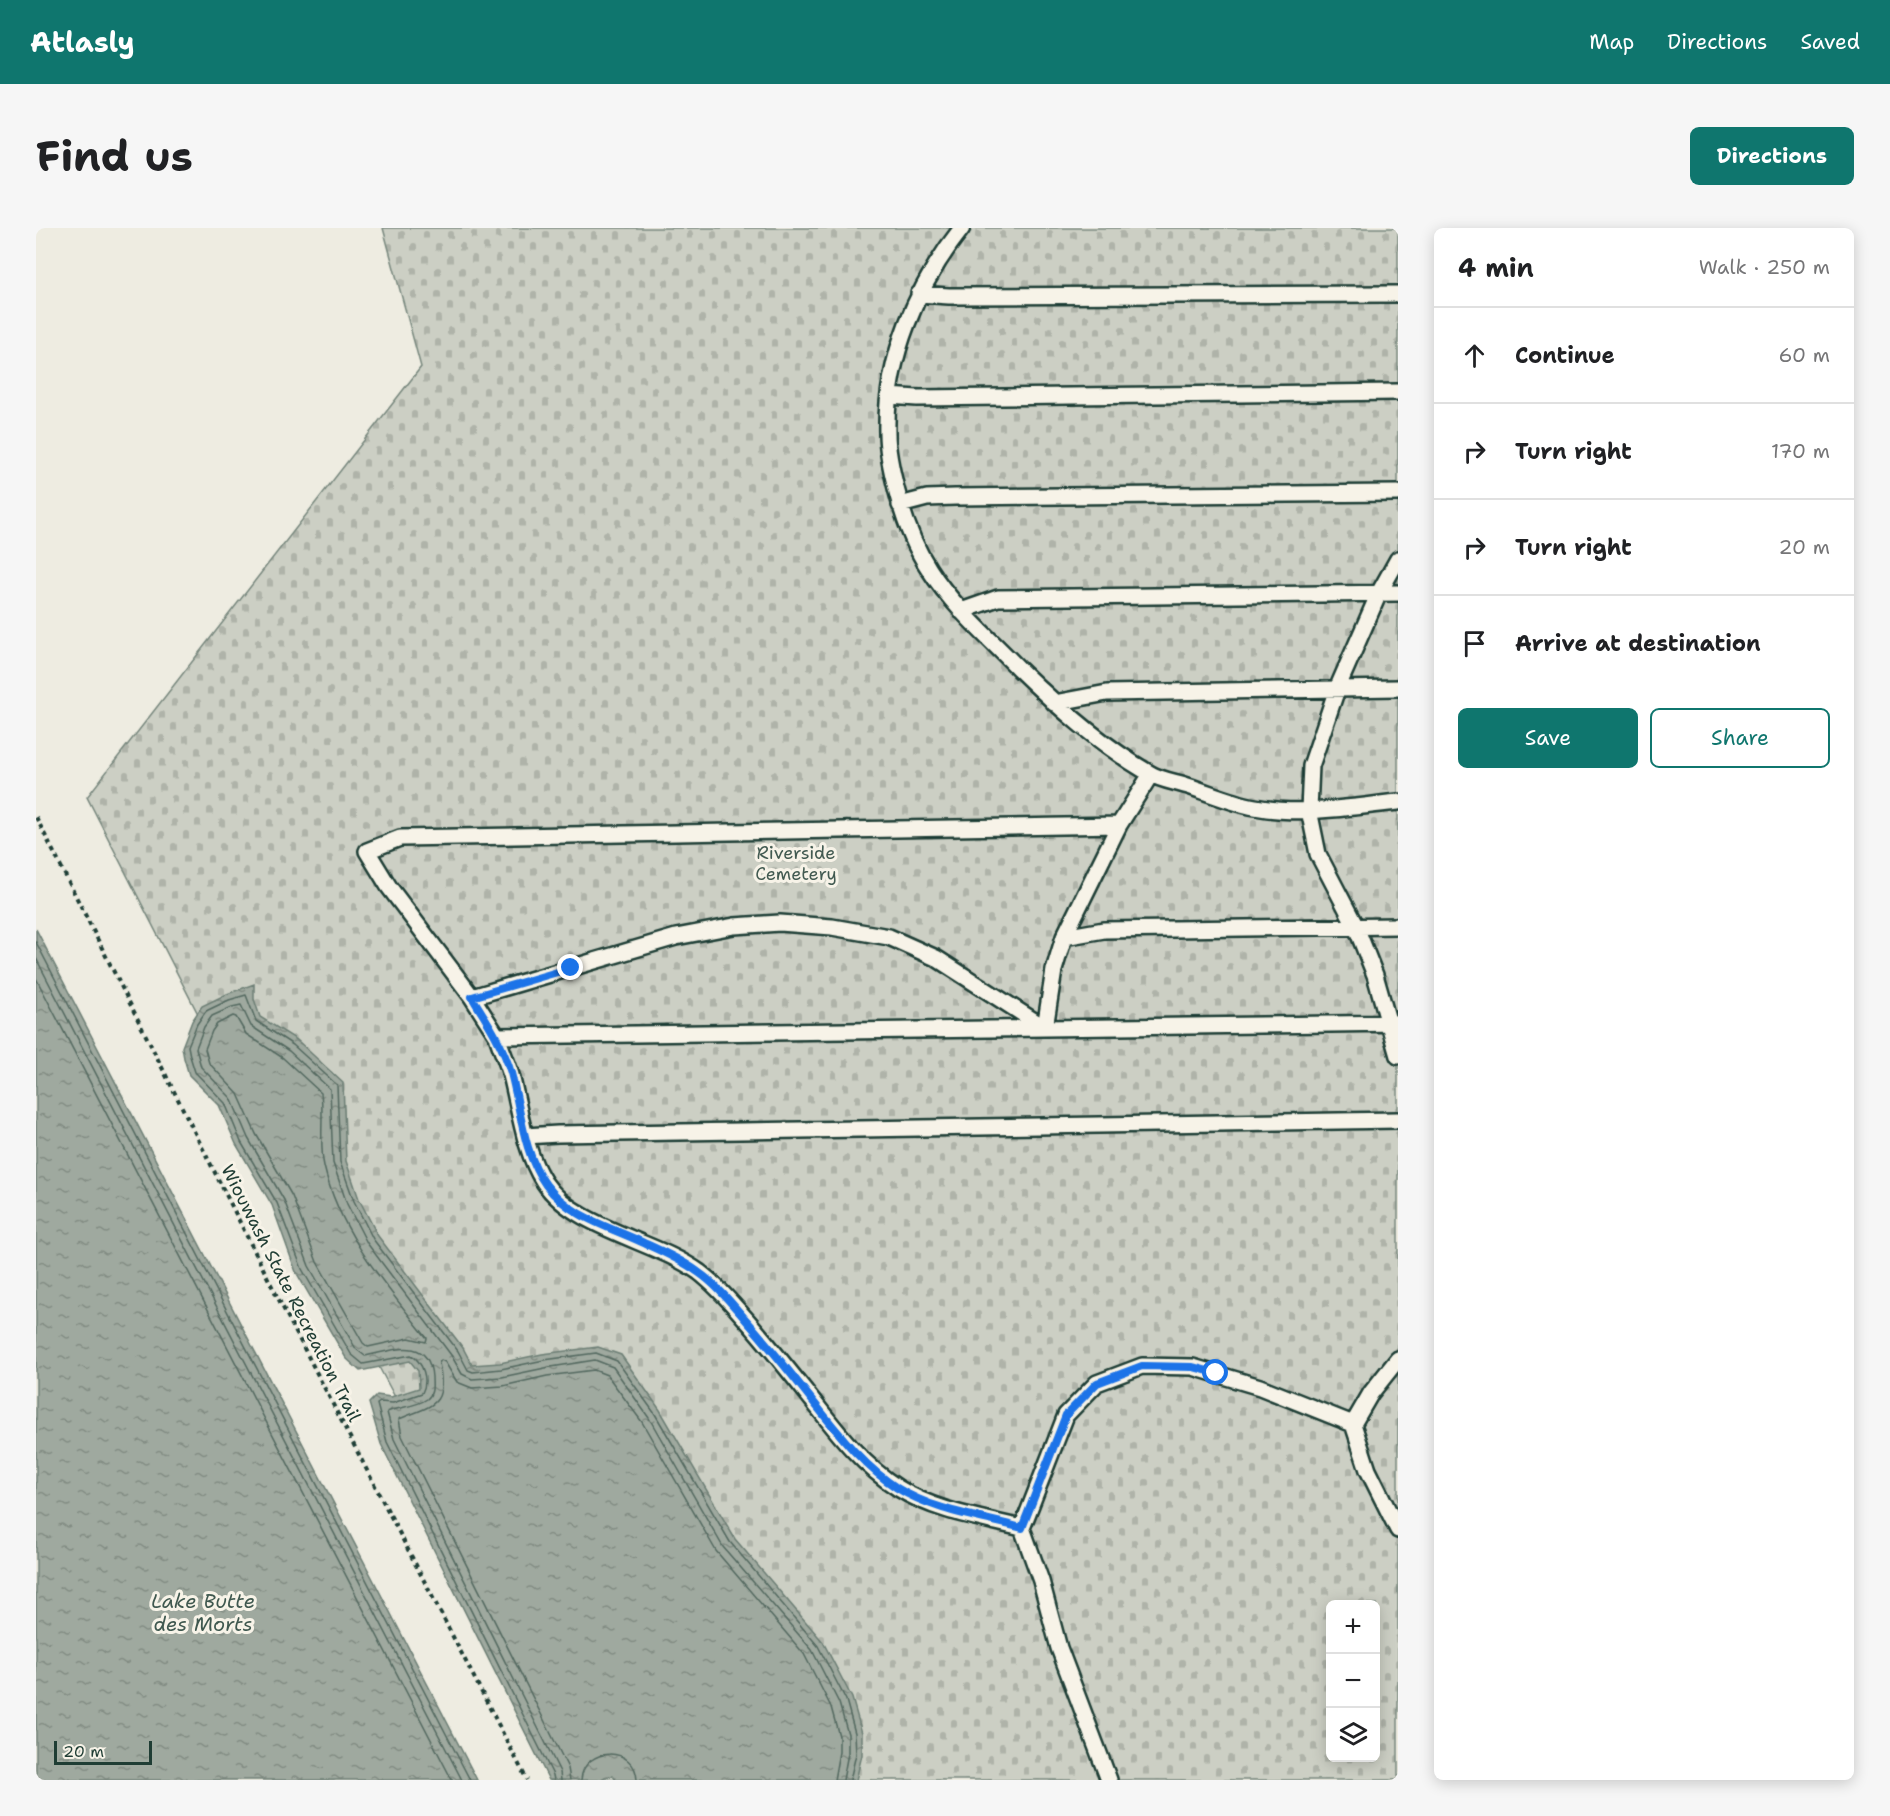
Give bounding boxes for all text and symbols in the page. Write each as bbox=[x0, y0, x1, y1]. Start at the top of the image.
text: Atlasly bbox=[30, 23, 135, 61]
text: Map bbox=[1589, 28, 1634, 56]
text: Directions bbox=[1667, 28, 1767, 56]
text: Saved bbox=[1800, 28, 1860, 56]
button: Directions bbox=[1690, 127, 1854, 185]
text: Find us bbox=[36, 128, 193, 184]
text: 4 min bbox=[1458, 250, 1534, 285]
text: Walk · 250 m bbox=[1699, 254, 1830, 280]
icon: ahead bbox=[1458, 339, 1491, 372]
text: Continue bbox=[1515, 341, 1615, 370]
text: 60 m bbox=[1778, 342, 1830, 368]
icon: right bbox=[1458, 435, 1491, 468]
text: Turn right bbox=[1515, 437, 1632, 466]
text: 170 m bbox=[1771, 438, 1830, 464]
icon: right bbox=[1458, 531, 1491, 564]
text: Turn right bbox=[1515, 533, 1632, 562]
text: 20 m bbox=[1779, 534, 1830, 560]
icon: arrive bbox=[1458, 627, 1491, 660]
text: Arrive at destination bbox=[1515, 629, 1761, 658]
button: Save bbox=[1458, 708, 1638, 768]
button: Share bbox=[1650, 708, 1830, 768]
park label: Riverside Cemetery bbox=[755, 841, 837, 886]
route end bbox=[557, 954, 583, 980]
street label: Wiouwash State Recreation Trail bbox=[215, 1160, 367, 1426]
route start bbox=[1202, 1359, 1228, 1385]
water label: Lake Butte des Morts bbox=[151, 1588, 255, 1637]
map controls bbox=[1326, 1600, 1380, 1762]
button: + bbox=[1326, 1600, 1380, 1654]
button: − bbox=[1326, 1654, 1380, 1708]
button: layers bbox=[1326, 1708, 1380, 1762]
scale bar bbox=[54, 1738, 152, 1766]
text: 20 m bbox=[63, 1741, 104, 1762]

